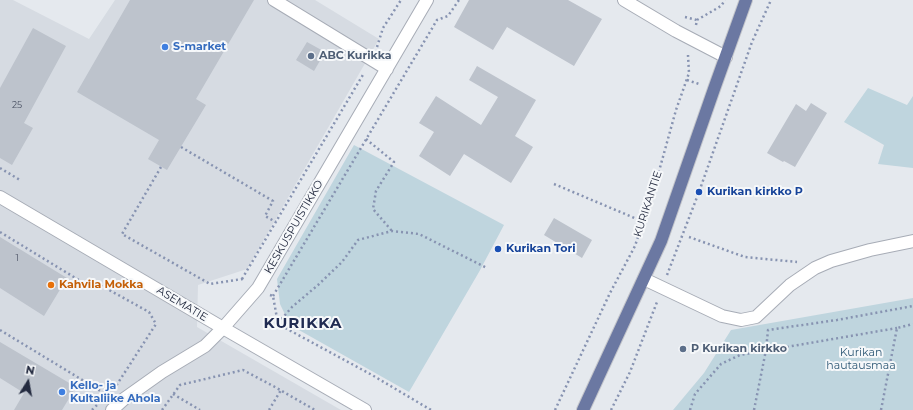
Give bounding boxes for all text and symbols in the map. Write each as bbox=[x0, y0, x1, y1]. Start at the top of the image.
place label: S-market bbox=[173, 40, 226, 54]
marker: S-market bbox=[160, 42, 170, 52]
place label: ABC Kurikka bbox=[319, 49, 392, 63]
marker: ABC Kurikka bbox=[306, 51, 316, 61]
house number: 25 bbox=[12, 100, 22, 110]
street label: KURIKANTIE bbox=[631, 169, 665, 239]
street label: KESKUSPUISTIKKO bbox=[262, 178, 326, 276]
place label: Kurikan kirkko P bbox=[707, 185, 803, 199]
marker: Kurikan kirkko P bbox=[694, 187, 704, 197]
place label: Kurikan Tori bbox=[506, 242, 576, 256]
marker: Kurikan Tori bbox=[493, 244, 503, 254]
house number: 1 bbox=[15, 253, 19, 263]
place label: Kahvila Mokka bbox=[59, 278, 143, 292]
marker: Kahvila Mokka bbox=[46, 280, 56, 290]
street label: ASEMATIE bbox=[154, 284, 210, 324]
district label: KURIKKA bbox=[264, 315, 342, 333]
place label: P Kurikan kirkko bbox=[691, 342, 787, 356]
marker: P Kurikan kirkko bbox=[678, 344, 688, 354]
park label: Kurikan hautausmaa bbox=[826, 346, 896, 372]
north arrow bbox=[8, 362, 48, 402]
text: N bbox=[25, 362, 36, 378]
place label: Kello- ja Kultaliike Ahola bbox=[70, 379, 161, 405]
marker: Kello- ja Kultaliike Ahola bbox=[57, 387, 67, 397]

